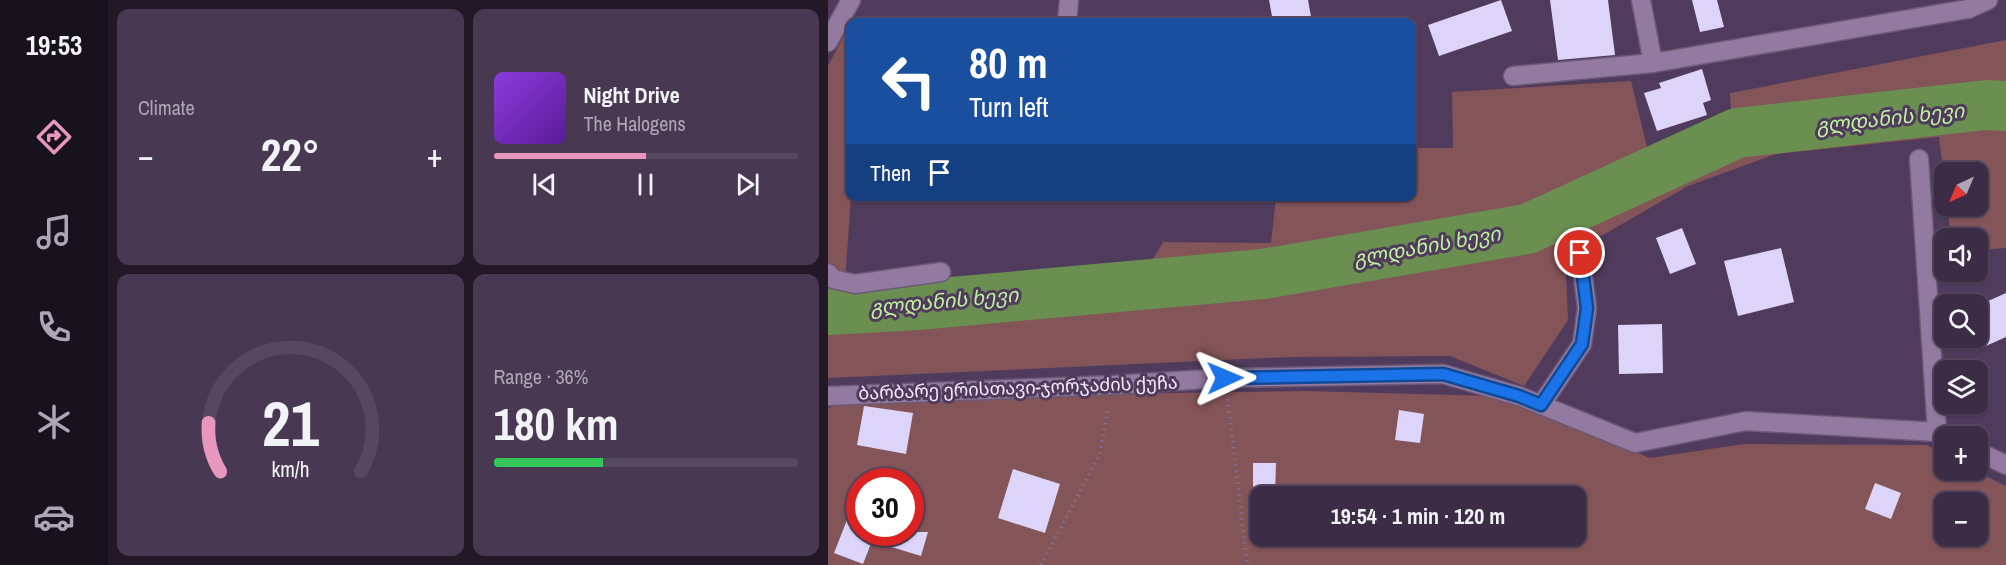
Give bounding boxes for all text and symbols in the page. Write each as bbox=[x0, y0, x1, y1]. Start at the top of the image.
text: 19:53 bbox=[26, 27, 82, 63]
text: 80 m bbox=[969, 35, 1048, 91]
icon: left bbox=[870, 42, 948, 120]
text: Night Drive bbox=[584, 80, 680, 110]
text: Turn left bbox=[969, 89, 1048, 125]
text: Climate bbox=[138, 94, 195, 121]
water label: გლდანის ხევი bbox=[1815, 96, 1967, 139]
text: The Halogens bbox=[584, 110, 686, 137]
icon: directions bbox=[33, 116, 75, 158]
text: 22° bbox=[261, 124, 320, 185]
text: − bbox=[138, 133, 154, 177]
text: + bbox=[427, 133, 442, 177]
icon: arrive bbox=[923, 156, 956, 189]
text: Then bbox=[870, 158, 911, 188]
north arrow bbox=[1934, 162, 1988, 216]
map controls bbox=[1934, 162, 1988, 546]
icon: previous bbox=[528, 168, 561, 201]
icon: pause bbox=[629, 168, 662, 201]
icon: next bbox=[731, 168, 764, 201]
icon: music bbox=[33, 211, 75, 253]
water label: გლდანის ხევი bbox=[1351, 219, 1504, 272]
pin bbox=[1554, 227, 1605, 278]
button: sound bbox=[1934, 228, 1988, 282]
icon: arrive bbox=[1563, 236, 1596, 269]
water label: გლდანის ხევი bbox=[869, 280, 1021, 320]
button: search bbox=[1934, 294, 1988, 348]
icon: phone bbox=[33, 306, 75, 348]
position arrow bbox=[1193, 346, 1257, 410]
button: layers bbox=[1934, 360, 1988, 414]
text: Range · 36% bbox=[494, 363, 588, 390]
street label: ბარბარე ერისთავი-ჯორჯაძის ქუჩა bbox=[858, 369, 1178, 406]
text: 21 bbox=[262, 381, 319, 465]
text: 180 km bbox=[494, 393, 619, 454]
icon: climate bbox=[33, 401, 75, 443]
button: + bbox=[1934, 426, 1988, 480]
text: km/h bbox=[271, 455, 309, 484]
speed limit sign: 30 bbox=[846, 468, 924, 546]
button: − bbox=[1934, 492, 1988, 546]
icon: car bbox=[33, 496, 75, 538]
text: 19:54 · 1 min · 120 m bbox=[1331, 501, 1505, 531]

